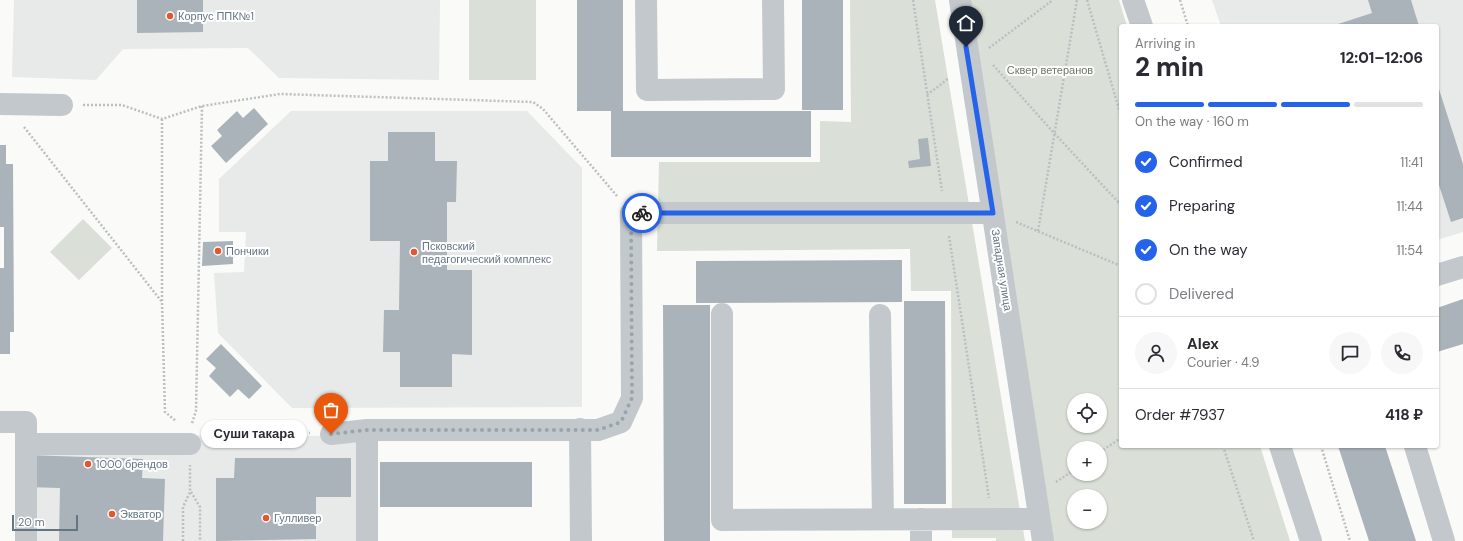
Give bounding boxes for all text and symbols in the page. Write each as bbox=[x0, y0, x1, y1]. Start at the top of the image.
pin bbox=[949, 6, 983, 47]
place label: Корпус ППК№1 bbox=[178, 9, 254, 23]
marker: Корпус ППК№1 bbox=[165, 11, 175, 21]
icon: home bbox=[955, 12, 977, 34]
text: Arriving in bbox=[1135, 35, 1195, 52]
text: 12:01–12:06 bbox=[1340, 48, 1423, 68]
text: 2 min bbox=[1135, 50, 1204, 84]
park label: Сквер ветеранов bbox=[1007, 63, 1093, 77]
text: On the way · 160 m bbox=[1135, 113, 1249, 130]
icon: check bbox=[1135, 151, 1157, 173]
text: Confirmed bbox=[1169, 152, 1243, 172]
text: 11:41 bbox=[1400, 154, 1423, 171]
courier bbox=[622, 193, 662, 233]
icon: check bbox=[1135, 195, 1157, 217]
text: Preparing bbox=[1169, 196, 1235, 216]
text: 11:44 bbox=[1396, 198, 1423, 215]
icon: bike bbox=[631, 202, 653, 224]
street label: Западная улица bbox=[989, 228, 1016, 313]
place label: Псковский педагогический комплекс bbox=[422, 239, 552, 266]
icon: check bbox=[1135, 239, 1157, 261]
text: On the way bbox=[1169, 240, 1248, 260]
text: 11:54 bbox=[1396, 242, 1423, 259]
place label: Пончики bbox=[226, 244, 269, 258]
marker: Пончики bbox=[213, 246, 223, 256]
marker: Псковский педагогический комплекс bbox=[409, 247, 419, 257]
text: Delivered bbox=[1169, 284, 1234, 304]
button: person bbox=[1135, 332, 1177, 374]
button: chat bbox=[1329, 332, 1371, 374]
button: phone bbox=[1381, 332, 1423, 374]
text: Alex bbox=[1187, 334, 1219, 354]
text: Courier · 4.9 bbox=[1187, 354, 1259, 371]
pin bbox=[314, 393, 348, 434]
map controls bbox=[1067, 393, 1107, 529]
button: locate bbox=[1067, 393, 1107, 433]
icon: bag bbox=[320, 399, 342, 421]
text: Order #7937 bbox=[1135, 405, 1225, 425]
text: 418 ₽ bbox=[1385, 405, 1423, 425]
callout: Суши такара bbox=[201, 420, 307, 448]
text: Суши такара bbox=[214, 425, 294, 442]
button: + bbox=[1067, 441, 1107, 481]
place label: 1000 брендов bbox=[96, 457, 168, 471]
marker: 1000 брендов bbox=[83, 459, 93, 469]
button: − bbox=[1067, 489, 1107, 529]
place label: Экватор bbox=[120, 507, 161, 521]
marker: Экватор bbox=[107, 509, 117, 519]
place label: Гулливер bbox=[274, 511, 321, 525]
scale bar bbox=[12, 513, 78, 532]
marker: Гулливер bbox=[261, 513, 271, 523]
text: 20 m bbox=[18, 515, 44, 529]

